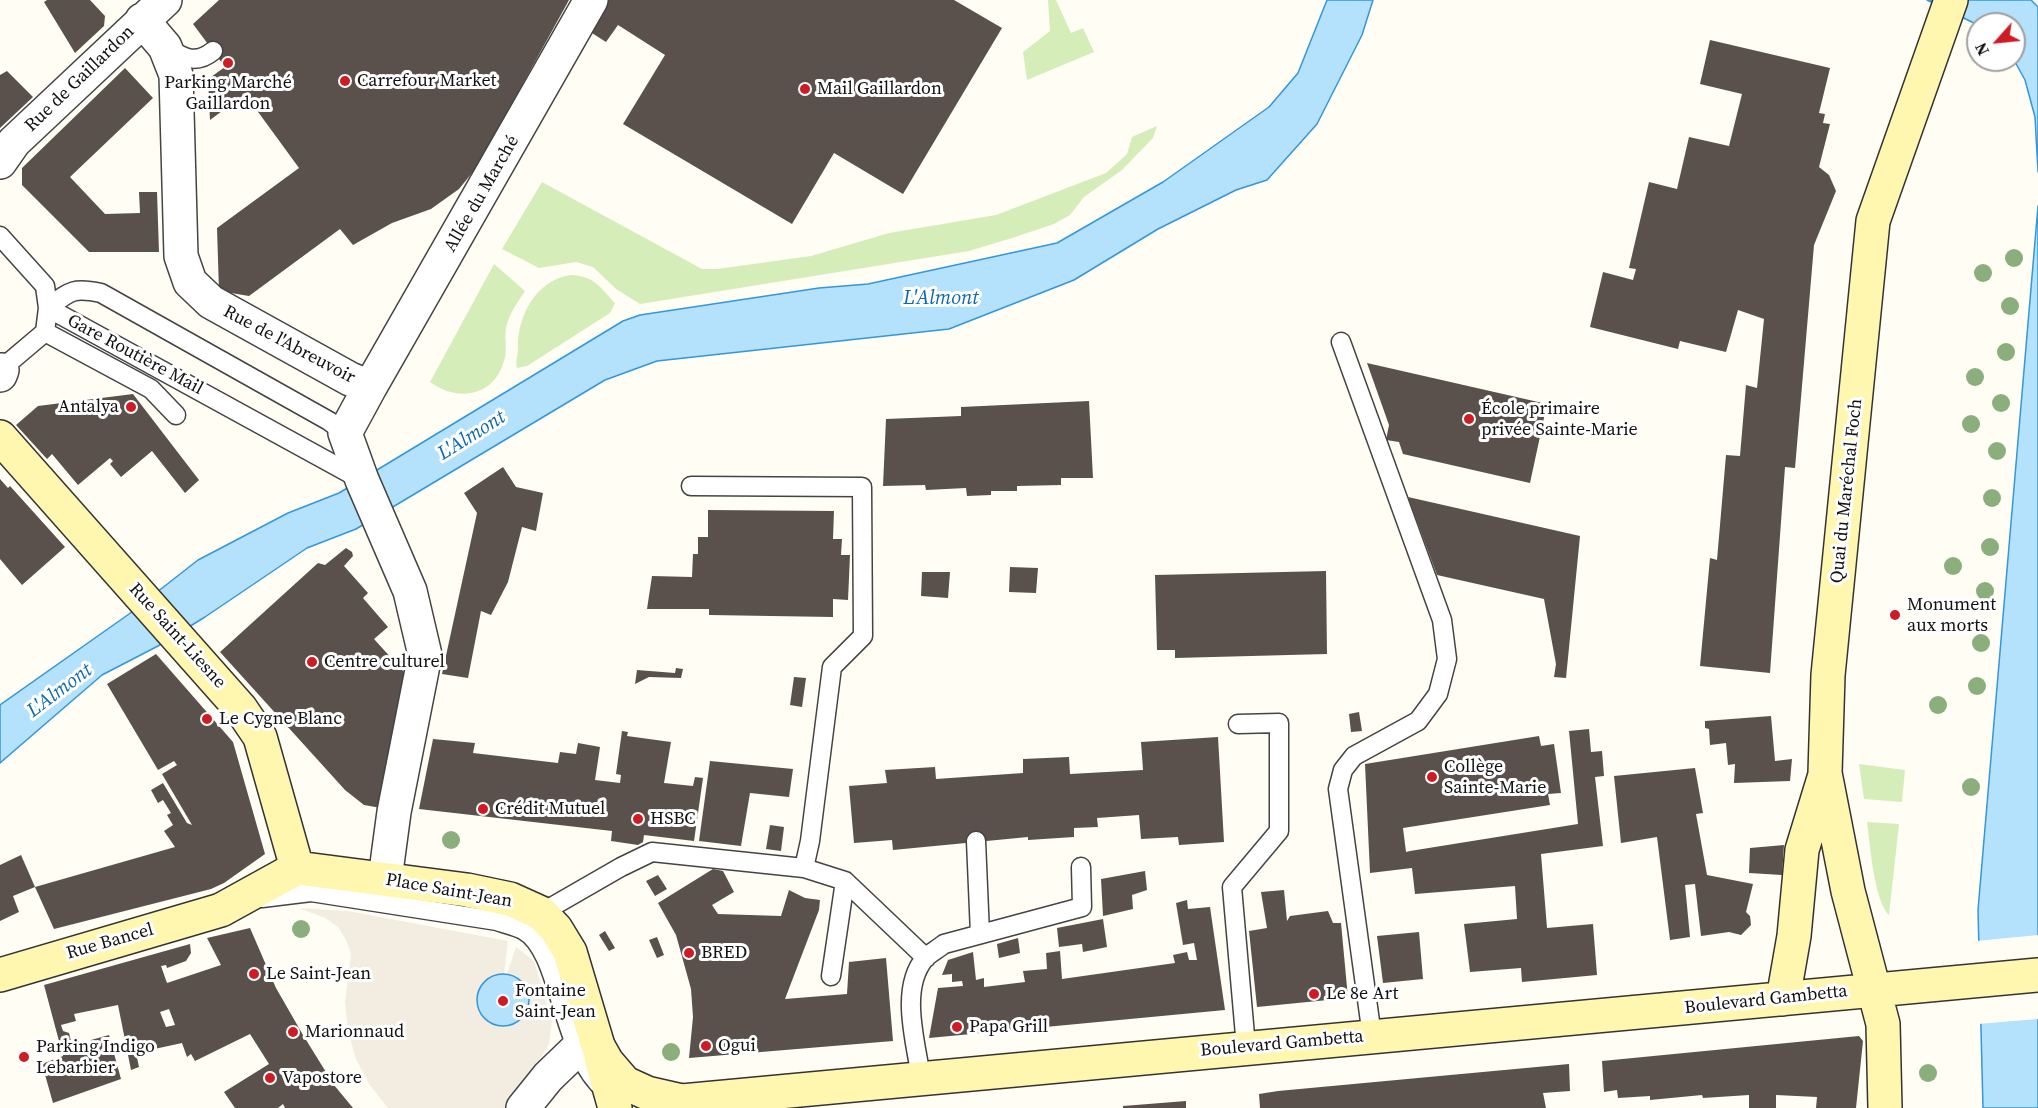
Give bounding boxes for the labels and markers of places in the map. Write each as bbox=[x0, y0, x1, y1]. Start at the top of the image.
marker: Parking Marché Gaillardon bbox=[221, 56, 235, 70]
place label: Carrefour Market bbox=[357, 70, 496, 92]
place label: Parking Marché Gaillardon bbox=[164, 72, 292, 115]
marker: Carrefour Market bbox=[338, 74, 352, 88]
place label: Mail Gaillardon bbox=[817, 78, 942, 100]
marker: Mail Gaillardon bbox=[798, 82, 812, 96]
place label: Antalya bbox=[58, 396, 119, 418]
place label: École primaire privée Sainte-Marie bbox=[1481, 398, 1638, 440]
marker: Antalya bbox=[124, 400, 138, 414]
marker: École primaire privée Sainte-Marie bbox=[1462, 412, 1476, 426]
place label: Monument aux morts bbox=[1907, 594, 1996, 636]
marker: Monument aux morts bbox=[1888, 608, 1902, 622]
place label: Centre culturel bbox=[324, 651, 445, 673]
marker: Centre culturel bbox=[305, 655, 319, 669]
place label: Le Cygne Blanc bbox=[219, 708, 342, 730]
marker: Le Cygne Blanc bbox=[200, 712, 214, 726]
place label: Collège Sainte-Marie bbox=[1444, 756, 1546, 798]
marker: Collège Sainte-Marie bbox=[1425, 770, 1439, 784]
place label: Crédit Mutuel bbox=[495, 798, 605, 820]
marker: Crédit Mutuel bbox=[476, 802, 490, 816]
place label: HSBC bbox=[650, 808, 696, 830]
marker: HSBC bbox=[631, 812, 645, 826]
place label: BRED bbox=[701, 942, 747, 964]
marker: BRED bbox=[682, 946, 696, 960]
place label: Le Saint-Jean bbox=[266, 963, 371, 985]
marker: Le Saint-Jean bbox=[247, 967, 261, 981]
place label: Fontaine Saint-Jean bbox=[515, 980, 596, 1022]
place label: Le 8e Art bbox=[1326, 983, 1398, 1005]
marker: Le 8e Art bbox=[1307, 987, 1321, 1001]
marker: Fontaine Saint-Jean bbox=[496, 994, 510, 1008]
place label: Papa Grill bbox=[969, 1016, 1048, 1038]
marker: Papa Grill bbox=[950, 1020, 964, 1034]
place label: Marionnaud bbox=[305, 1021, 404, 1043]
marker: Marionnaud bbox=[286, 1025, 300, 1039]
place label: Ogui bbox=[718, 1035, 756, 1057]
place label: Parking Indigo Lebarbier bbox=[36, 1036, 155, 1078]
marker: Ogui bbox=[699, 1039, 713, 1053]
marker: Parking Indigo Lebarbier bbox=[17, 1050, 31, 1064]
place label: Vapostore bbox=[282, 1067, 362, 1089]
marker: Vapostore bbox=[263, 1071, 277, 1085]

